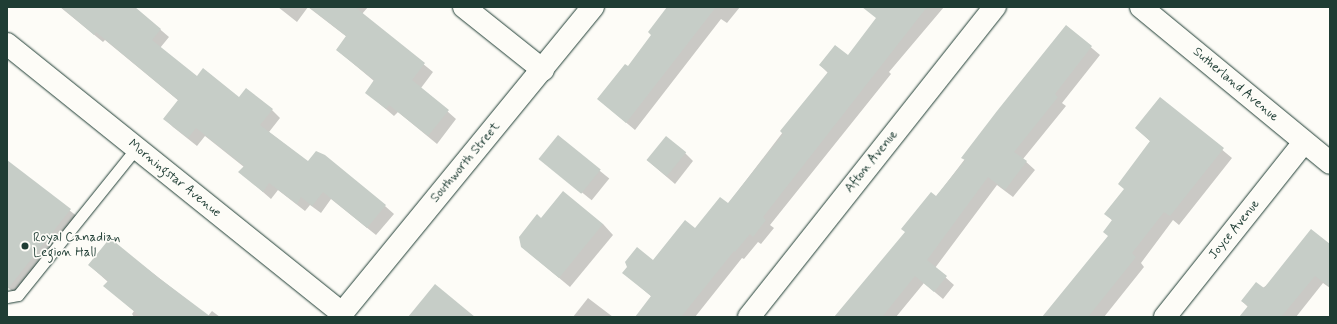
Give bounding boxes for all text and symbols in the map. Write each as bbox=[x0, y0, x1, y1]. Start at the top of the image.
street label: Sutherland Avenue bbox=[1189, 45, 1281, 125]
street label: Southworth Street bbox=[428, 120, 504, 206]
street label: Afton Avenue bbox=[841, 127, 903, 197]
street label: Morningstar Avenue bbox=[125, 137, 223, 221]
street label: Joyce Avenue bbox=[1206, 196, 1264, 264]
place label: Royal Canadian Legion Hall bbox=[33, 231, 118, 262]
marker: Royal Canadian Legion Hall bbox=[20, 241, 30, 251]

